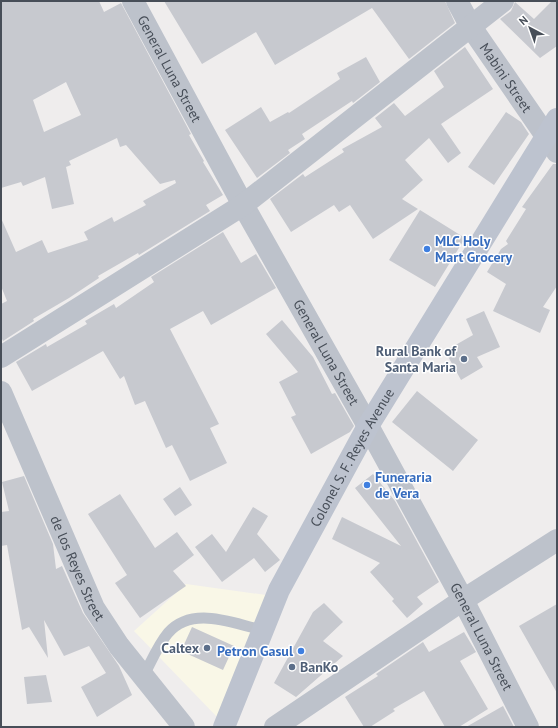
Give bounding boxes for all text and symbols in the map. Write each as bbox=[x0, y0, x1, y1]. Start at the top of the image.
north arrow bbox=[510, 8, 550, 48]
street label: General Luna Street bbox=[133, 12, 206, 126]
text: N bbox=[516, 13, 531, 28]
street label: Mabini Street bbox=[476, 39, 536, 116]
place label: MLC Holy Mart Grocery bbox=[435, 232, 513, 266]
marker: MLC Holy Mart Grocery bbox=[422, 244, 432, 254]
street label: General Luna Street bbox=[289, 296, 364, 409]
place label: Rural Bank of Santa Maria bbox=[376, 342, 457, 376]
marker: Rural Bank of Santa Maria bbox=[459, 354, 469, 364]
street label: Colonel S. F. Reyes Avenue bbox=[306, 385, 398, 530]
place label: Funeraria de Vera bbox=[375, 468, 432, 502]
marker: Funeraria de Vera bbox=[362, 480, 372, 490]
street label: de los Reyes Street bbox=[46, 513, 109, 624]
street label: General Luna Street bbox=[446, 580, 517, 694]
place label: Caltex bbox=[161, 639, 200, 657]
place label: Petron Gasul bbox=[217, 642, 294, 660]
marker: Caltex bbox=[202, 643, 212, 653]
marker: Petron Gasul bbox=[296, 646, 306, 656]
place label: BanKo bbox=[300, 658, 339, 676]
marker: BanKo bbox=[287, 662, 297, 672]

